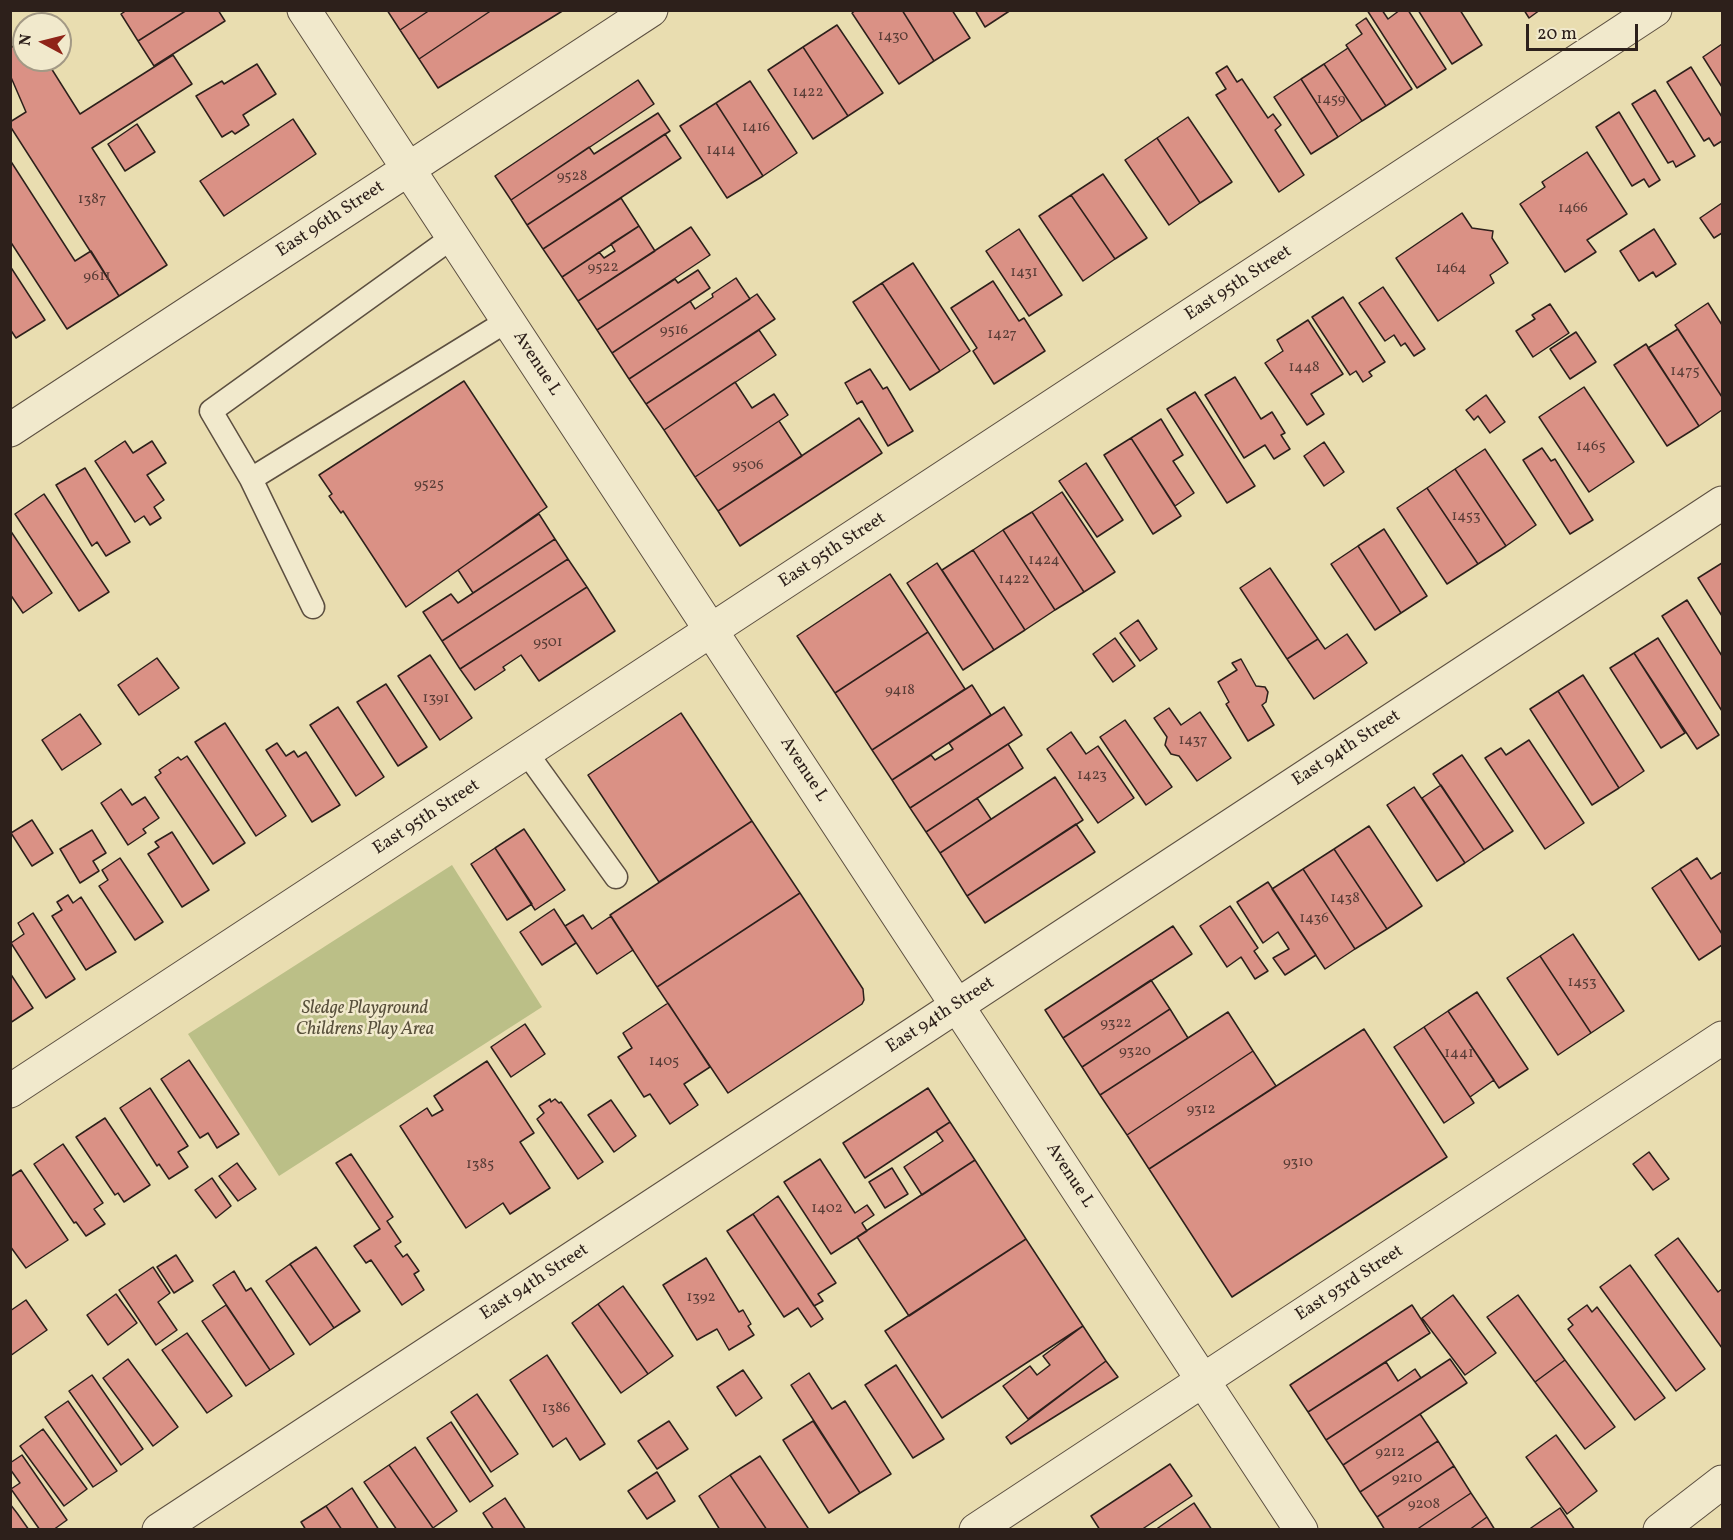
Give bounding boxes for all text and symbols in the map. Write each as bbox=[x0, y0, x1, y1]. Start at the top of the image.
north arrow bbox=[12, 12, 72, 72]
scale bar bbox=[1529, 12, 1642, 50]
text: 20 m bbox=[1537, 22, 1577, 47]
house number: 1430 bbox=[878, 28, 908, 46]
text: N bbox=[14, 33, 38, 47]
house number: 1422 bbox=[793, 84, 823, 102]
house number: 1459 bbox=[1316, 91, 1346, 109]
house number: 1416 bbox=[742, 119, 770, 137]
house number: 1414 bbox=[706, 142, 736, 160]
house number: 9528 bbox=[557, 168, 587, 186]
street label: East 96th Street bbox=[273, 177, 389, 263]
house number: 1387 bbox=[78, 191, 106, 209]
house number: 1466 bbox=[1558, 200, 1588, 218]
street label: East 95th Street bbox=[1182, 241, 1296, 327]
house number: 9522 bbox=[588, 259, 618, 277]
house number: 1464 bbox=[1436, 260, 1466, 278]
house number: 1431 bbox=[1010, 264, 1038, 282]
house number: 9611 bbox=[83, 268, 111, 286]
house number: 9516 bbox=[660, 322, 688, 340]
house number: 1427 bbox=[987, 326, 1017, 344]
street label: Avenue L bbox=[507, 328, 565, 400]
house number: 1448 bbox=[1288, 359, 1320, 377]
house number: 1475 bbox=[1670, 363, 1700, 381]
house number: 1465 bbox=[1576, 438, 1606, 456]
house number: 9506 bbox=[732, 457, 764, 475]
house number: 9525 bbox=[414, 476, 444, 494]
street label: East 95th Street bbox=[776, 508, 890, 594]
house number: 1453 bbox=[1451, 508, 1481, 526]
house number: 1424 bbox=[1028, 552, 1060, 570]
house number: 1422 bbox=[999, 571, 1029, 589]
house number: 9501 bbox=[533, 634, 563, 652]
house number: 9418 bbox=[885, 682, 915, 700]
house number: 1391 bbox=[423, 690, 449, 708]
street label: East 94th Street bbox=[1289, 706, 1405, 792]
house number: 1437 bbox=[1178, 732, 1208, 750]
street label: Avenue L bbox=[774, 734, 832, 806]
house number: 1423 bbox=[1077, 767, 1107, 785]
street label: East 95th Street bbox=[370, 775, 484, 861]
house number: 1438 bbox=[1330, 890, 1360, 908]
house number: 1436 bbox=[1299, 910, 1329, 928]
street label: East 94th Street bbox=[883, 973, 999, 1059]
house number: 1453 bbox=[1567, 974, 1597, 992]
park label: Sledge Playground Childrens Play Area bbox=[296, 999, 434, 1042]
house number: 9322 bbox=[1100, 1015, 1132, 1033]
house number: 9320 bbox=[1119, 1043, 1151, 1061]
house number: 1441 bbox=[1444, 1045, 1474, 1063]
house number: 1405 bbox=[649, 1053, 679, 1071]
house number: 9312 bbox=[1186, 1101, 1216, 1119]
street label: Avenue L bbox=[1040, 1140, 1098, 1212]
house number: 9310 bbox=[1283, 1154, 1313, 1172]
house number: 1385 bbox=[466, 1156, 494, 1174]
house number: 1402 bbox=[811, 1200, 843, 1218]
street label: East 94th Street bbox=[477, 1240, 593, 1326]
street label: East 93rd Street bbox=[1292, 1241, 1408, 1327]
house number: 1392 bbox=[686, 1289, 716, 1307]
house number: 1386 bbox=[542, 1400, 570, 1418]
house number: 9212 bbox=[1375, 1444, 1405, 1462]
house number: 9210 bbox=[1392, 1470, 1422, 1488]
house number: 9208 bbox=[1408, 1496, 1440, 1514]

